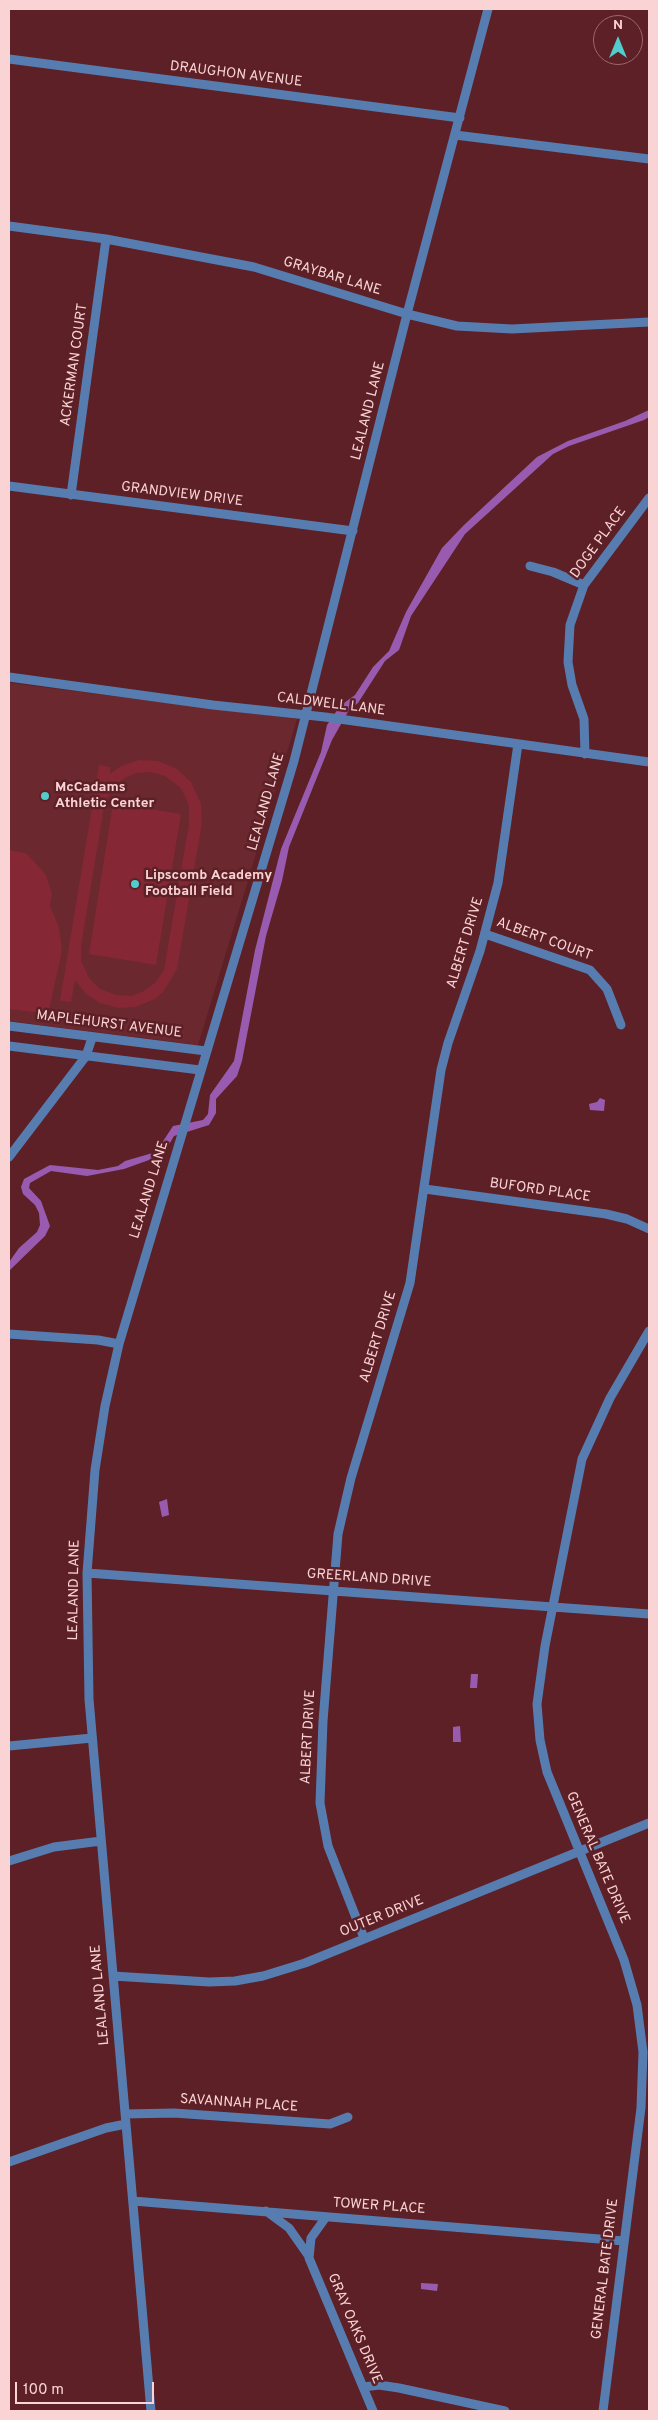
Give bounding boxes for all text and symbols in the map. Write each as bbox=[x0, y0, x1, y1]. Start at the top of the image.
north arrow bbox=[593, 15, 643, 65]
text: N bbox=[613, 17, 623, 34]
street label: DRAUGHON AVENUE bbox=[169, 59, 303, 91]
street label: GRAYBAR LANE bbox=[281, 254, 383, 300]
street label: ACKERMAN COURT bbox=[58, 302, 92, 428]
street label: LEALAND LANE bbox=[349, 360, 389, 462]
street label: GRANDVIEW DRIVE bbox=[120, 479, 244, 511]
street label: DOGE PLACE bbox=[567, 504, 631, 582]
street label: CALDWELL LANE bbox=[276, 690, 386, 720]
street label: LEALAND LANE bbox=[245, 751, 289, 853]
place label: McCadams Athletic Center bbox=[55, 780, 154, 812]
marker: McCadams Athletic Center bbox=[39, 790, 51, 802]
place label: Lipscomb Academy Football Field bbox=[145, 868, 272, 900]
marker: Lipscomb Academy Football Field bbox=[129, 878, 141, 890]
street label: ALBERT DRIVE bbox=[444, 895, 488, 991]
street label: ALBERT COURT bbox=[494, 915, 594, 965]
street label: MAPLEHURST AVENUE bbox=[35, 1008, 183, 1042]
street label: LEALAND LANE bbox=[127, 1139, 173, 1241]
street label: BUFORD PLACE bbox=[488, 1176, 592, 1206]
street label: ALBERT DRIVE bbox=[357, 1289, 401, 1385]
street label: LEALAND LANE bbox=[66, 1539, 84, 1641]
street label: GREERLAND DRIVE bbox=[306, 1566, 432, 1592]
street label: ALBERT DRIVE bbox=[298, 1689, 320, 1785]
street label: GENERAL BATE DRIVE bbox=[562, 1789, 632, 1927]
street label: OUTER DRIVE bbox=[338, 1893, 426, 1941]
street label: LEALAND LANE bbox=[88, 1944, 114, 2046]
street label: SAVANNAH PLACE bbox=[179, 2091, 299, 2117]
street label: TOWER PLACE bbox=[332, 2195, 426, 2219]
street label: GENERAL BATE DRIVE bbox=[589, 2198, 623, 2340]
street label: GRAY OAKS DRIVE bbox=[323, 2271, 385, 2387]
scale bar bbox=[18, 2372, 156, 2404]
text: 100 m bbox=[23, 2381, 64, 2400]

